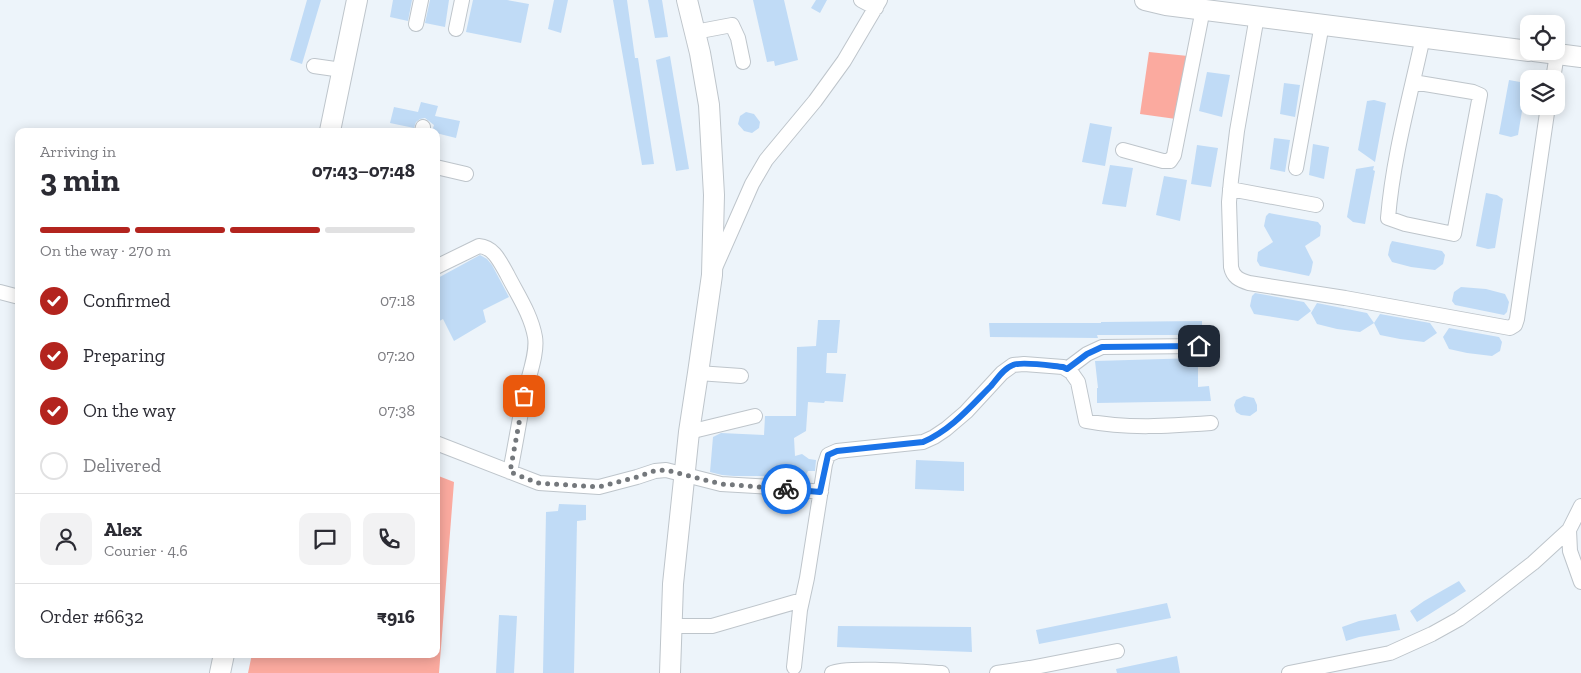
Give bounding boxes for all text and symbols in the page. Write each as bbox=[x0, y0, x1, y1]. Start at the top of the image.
map controls bbox=[1520, 15, 1565, 115]
button: locate bbox=[1520, 15, 1565, 60]
button: layers bbox=[1520, 70, 1565, 115]
text: Arriving in bbox=[40, 142, 116, 161]
text: 07:43–07:48 bbox=[312, 159, 415, 182]
text: 3 min bbox=[40, 161, 120, 199]
text: On the way · 270 m bbox=[40, 241, 171, 260]
icon: check bbox=[40, 287, 68, 315]
text: Confirmed bbox=[83, 289, 170, 312]
text: 07:18 bbox=[380, 291, 415, 310]
pin bbox=[1178, 325, 1220, 367]
icon: home bbox=[1185, 332, 1213, 360]
icon: check bbox=[40, 342, 68, 370]
text: Preparing bbox=[83, 344, 165, 367]
text: 07:20 bbox=[377, 346, 415, 365]
pin bbox=[503, 375, 545, 417]
icon: bag bbox=[510, 382, 538, 410]
icon: check bbox=[40, 397, 68, 425]
text: On the way bbox=[83, 399, 176, 422]
text: 07:38 bbox=[378, 401, 415, 420]
text: Delivered bbox=[83, 454, 161, 477]
courier bbox=[761, 464, 811, 514]
icon: bike bbox=[772, 475, 800, 503]
button: person bbox=[40, 513, 92, 565]
button: chat bbox=[299, 513, 351, 565]
button: phone bbox=[363, 513, 415, 565]
text: Alex bbox=[104, 518, 142, 541]
text: Courier · 4.6 bbox=[104, 541, 188, 560]
text: Order #6632 bbox=[40, 605, 144, 628]
text: ₹916 bbox=[377, 605, 415, 628]

